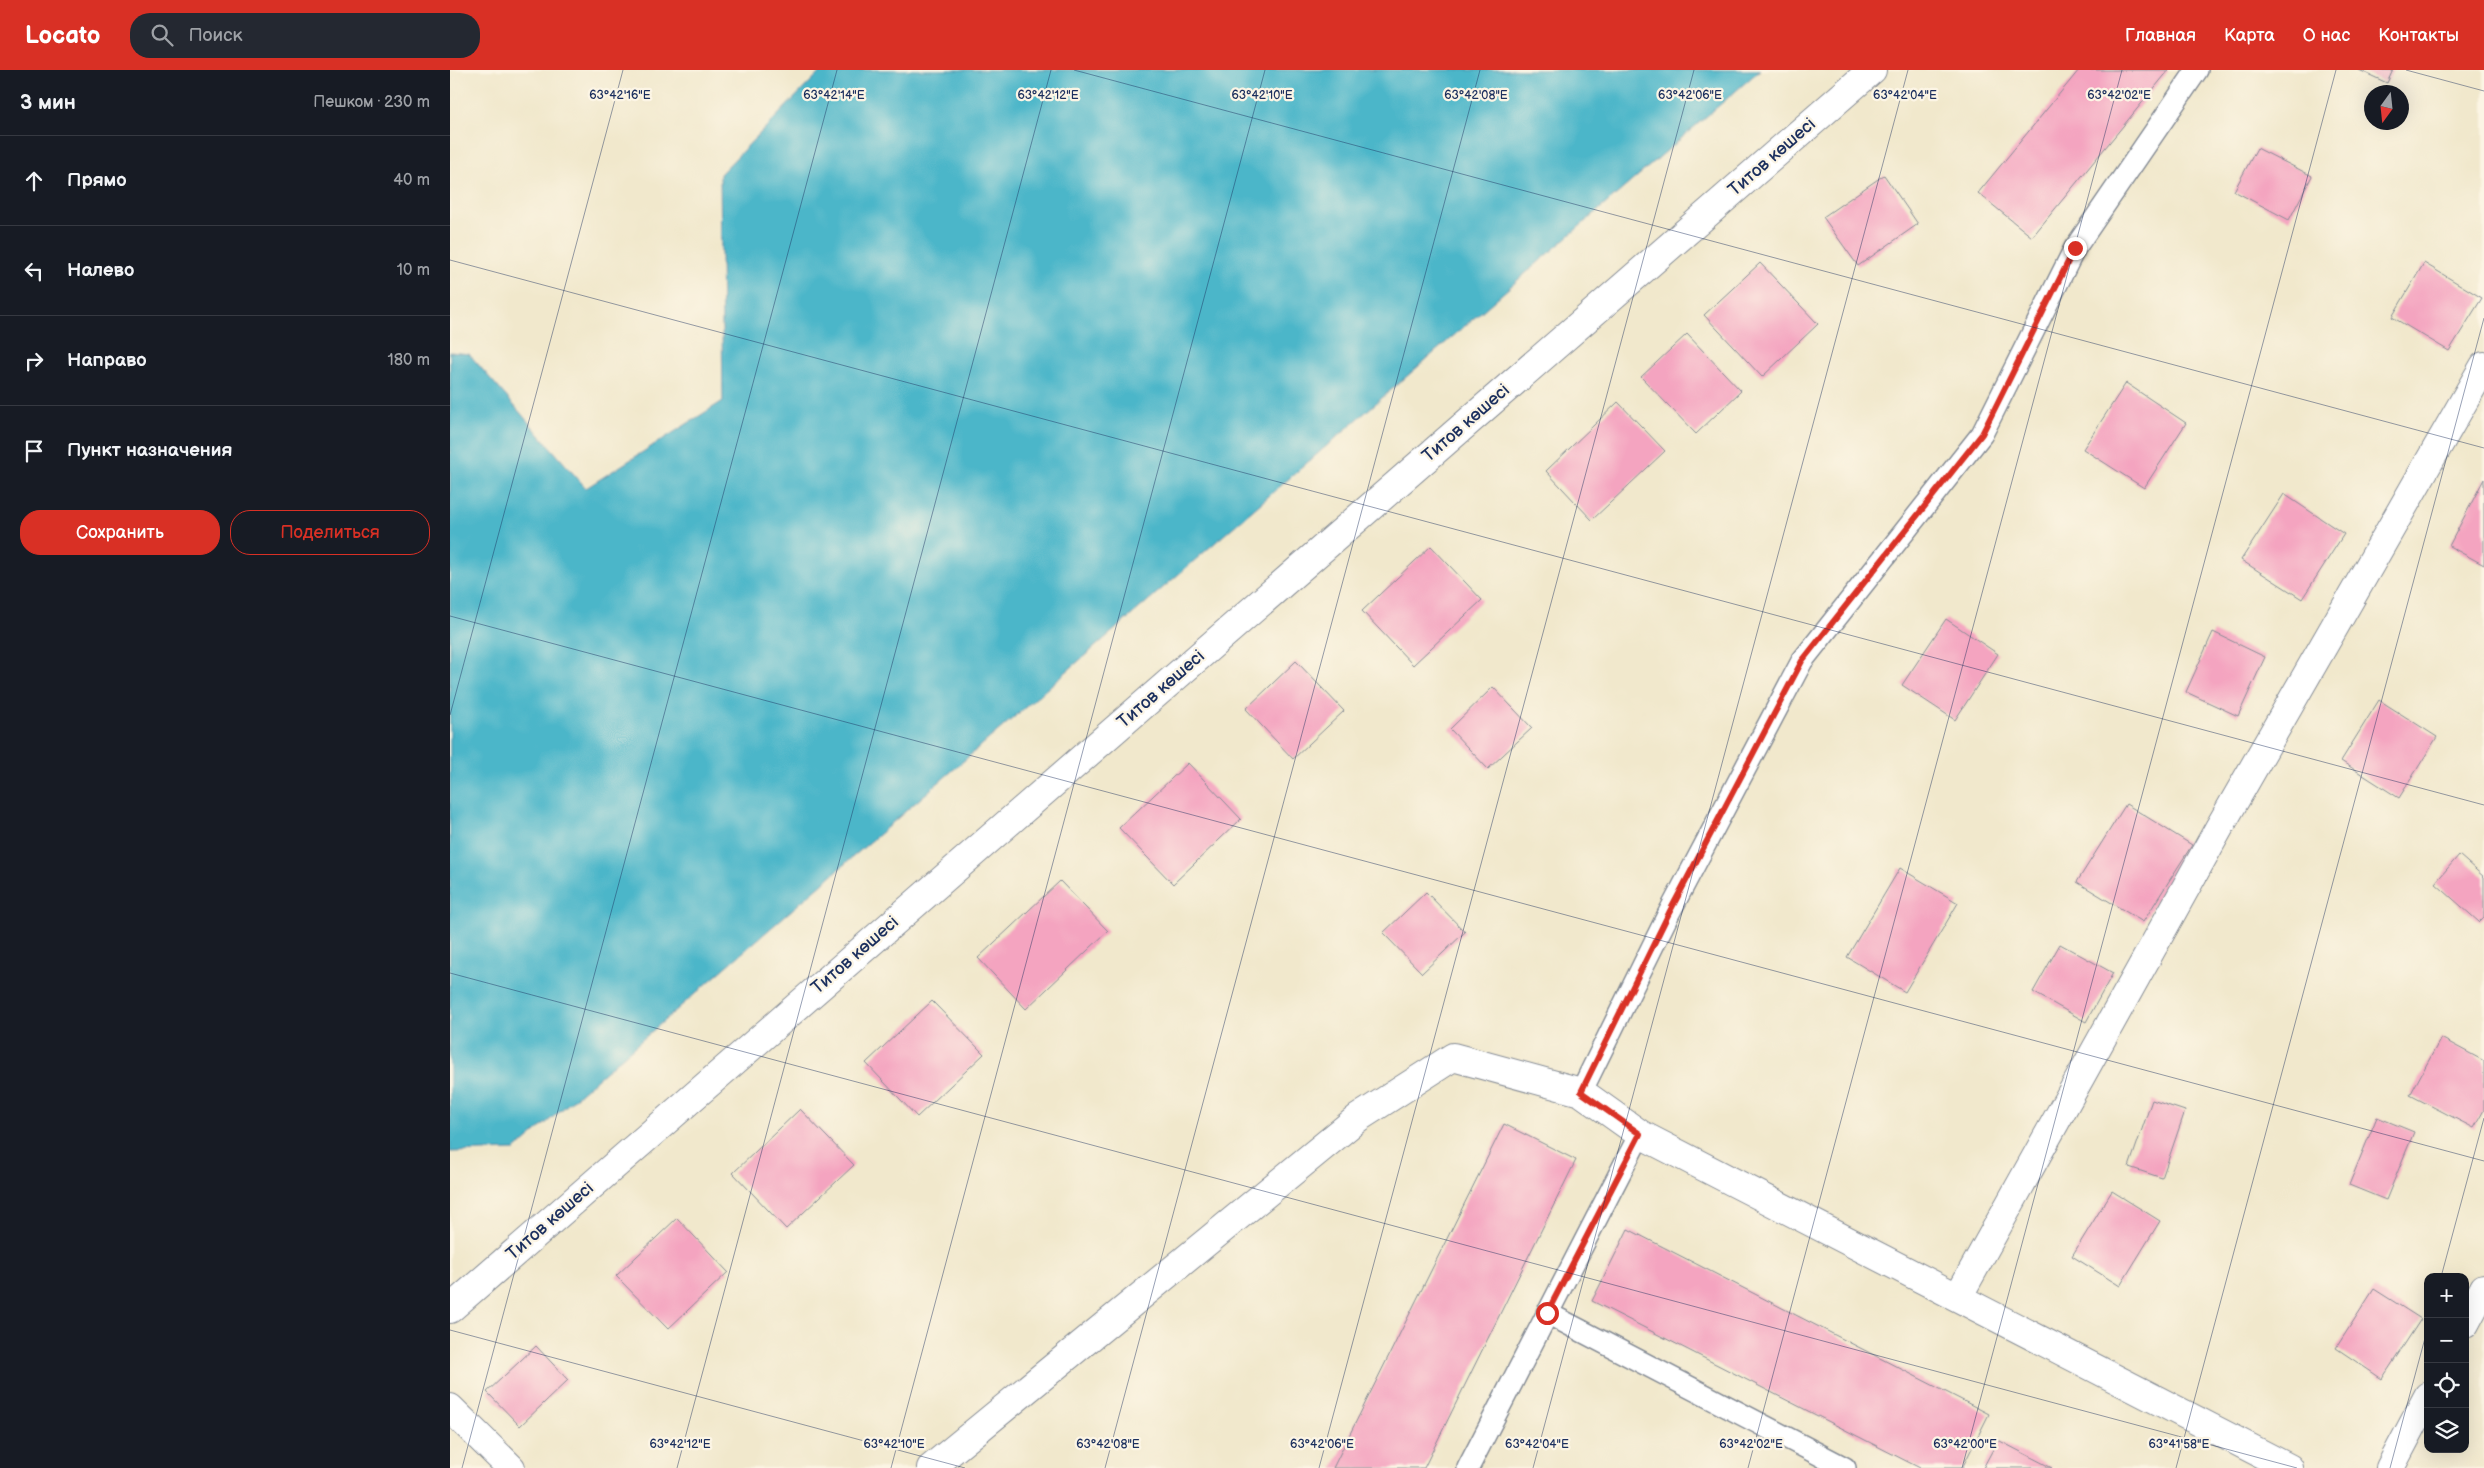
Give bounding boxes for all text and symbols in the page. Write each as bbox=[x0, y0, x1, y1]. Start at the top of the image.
search box bbox=[130, 13, 480, 58]
text: Locato bbox=[25, 21, 100, 50]
icon: search bbox=[148, 21, 176, 49]
text: Поиск bbox=[188, 24, 243, 47]
text: Главная bbox=[2125, 25, 2196, 46]
text: Карта bbox=[2224, 25, 2275, 46]
text: О нас bbox=[2303, 25, 2350, 46]
text: Контакты bbox=[2378, 25, 2459, 46]
north arrow bbox=[2364, 85, 2409, 130]
text: 63°42'16"E bbox=[589, 88, 651, 103]
text: 63°42'14"E bbox=[803, 88, 865, 103]
text: 63°42'12"E bbox=[1017, 88, 1079, 103]
text: 63°42'10"E bbox=[1231, 88, 1293, 103]
text: 63°42'08"E bbox=[1444, 88, 1508, 103]
text: 63°42'06"E bbox=[1658, 88, 1722, 103]
text: 63°42'04"E bbox=[1873, 88, 1937, 103]
text: 63°42'02"E bbox=[2087, 88, 2151, 103]
text: 3 мин bbox=[20, 90, 76, 115]
text: Пешком · 230 m bbox=[313, 93, 430, 112]
street label: Титов көшесі bbox=[1724, 113, 1820, 201]
icon: ahead bbox=[20, 167, 48, 195]
text: Прямо bbox=[67, 169, 127, 192]
text: 40 m bbox=[393, 171, 430, 190]
route end bbox=[2064, 237, 2087, 260]
icon: left bbox=[20, 257, 48, 285]
text: Налево bbox=[67, 259, 134, 282]
text: 10 m bbox=[397, 261, 430, 280]
icon: right bbox=[20, 347, 48, 375]
text: Направо bbox=[67, 349, 147, 372]
text: 180 m bbox=[388, 351, 430, 370]
street label: Титов көшесі bbox=[1418, 379, 1514, 467]
icon: arrive bbox=[20, 437, 48, 465]
text: Пункт назначения bbox=[67, 439, 232, 462]
button: Сохранить bbox=[20, 510, 220, 555]
button: Поделиться bbox=[230, 510, 430, 555]
street label: Титов көшесі bbox=[1113, 645, 1209, 733]
street label: Титов көшесі bbox=[807, 911, 903, 999]
street label: Титов көшесі bbox=[502, 1177, 598, 1265]
map controls bbox=[2424, 1273, 2469, 1453]
button: + bbox=[2424, 1273, 2469, 1318]
route start bbox=[1536, 1302, 1559, 1325]
button: − bbox=[2424, 1318, 2469, 1363]
button: locate bbox=[2424, 1363, 2469, 1408]
button: layers bbox=[2424, 1408, 2469, 1453]
text: 63°42'12"E bbox=[649, 1437, 711, 1452]
text: 63°42'10"E bbox=[863, 1437, 925, 1452]
text: 63°42'08"E bbox=[1076, 1437, 1140, 1452]
text: 63°42'06"E bbox=[1290, 1437, 1354, 1452]
text: 63°42'04"E bbox=[1505, 1437, 1569, 1452]
text: 63°42'02"E bbox=[1719, 1437, 1783, 1452]
text: 63°42'00"E bbox=[1933, 1437, 1997, 1452]
text: 63°41'58"E bbox=[2149, 1437, 2210, 1452]

